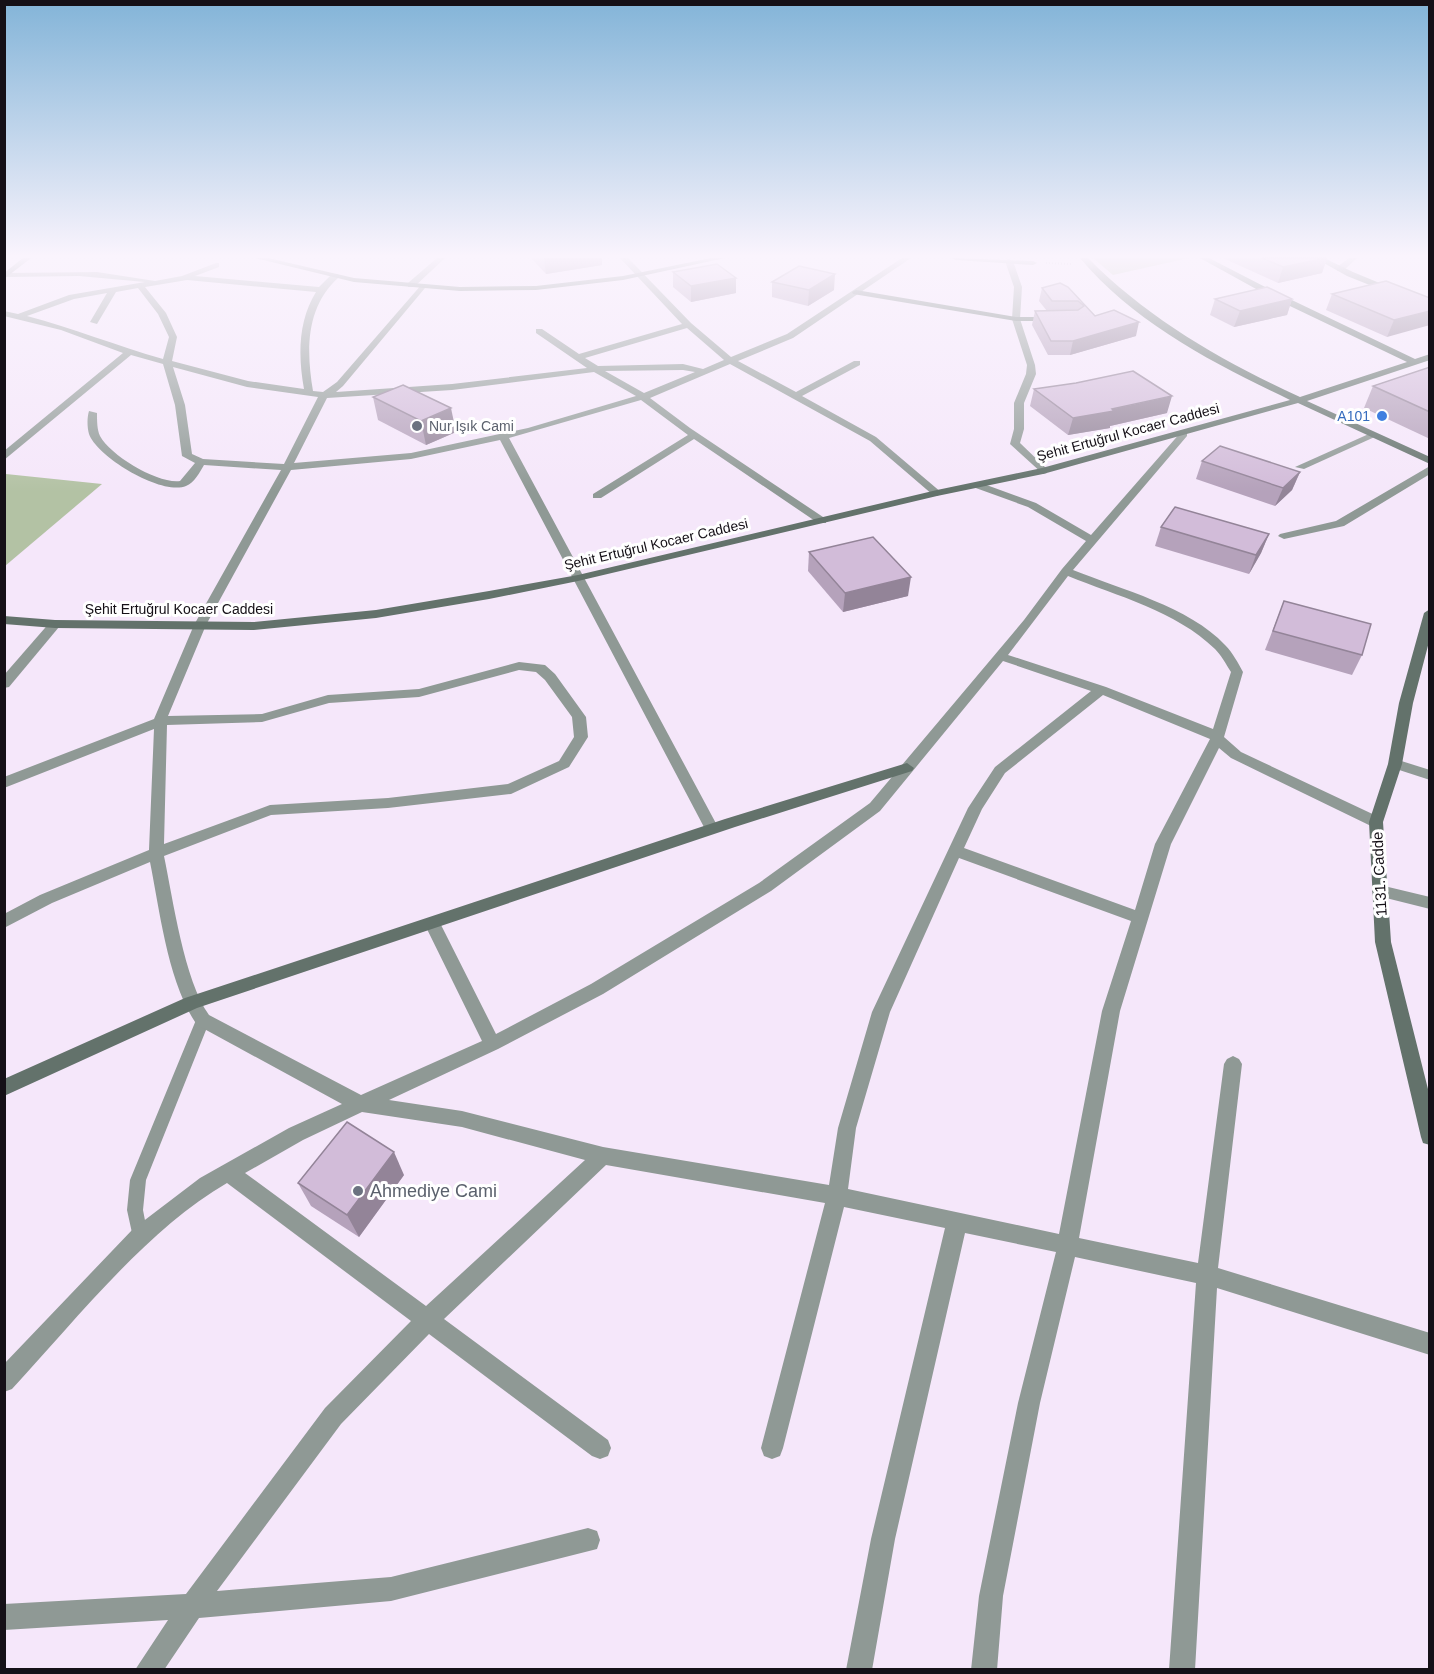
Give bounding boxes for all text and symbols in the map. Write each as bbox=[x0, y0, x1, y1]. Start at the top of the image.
street label: Şehit Ertuğrul Kocaer Caddesi bbox=[1035, 400, 1221, 464]
place label: A101 bbox=[1337, 408, 1370, 424]
marker: A101 bbox=[1375, 409, 1389, 423]
place label: Nur Işık Cami bbox=[429, 418, 514, 434]
marker: Nur Işık Cami bbox=[410, 419, 424, 433]
street label: Şehit Ertuğrul Kocaer Caddesi bbox=[562, 515, 750, 573]
street label: Şehit Ertuğrul Kocaer Caddesi bbox=[85, 601, 273, 617]
street label: 1131. Cadde bbox=[1368, 831, 1390, 917]
place label: Ahmediye Cami bbox=[370, 1181, 497, 1201]
marker: Ahmediye Cami bbox=[351, 1184, 365, 1198]

